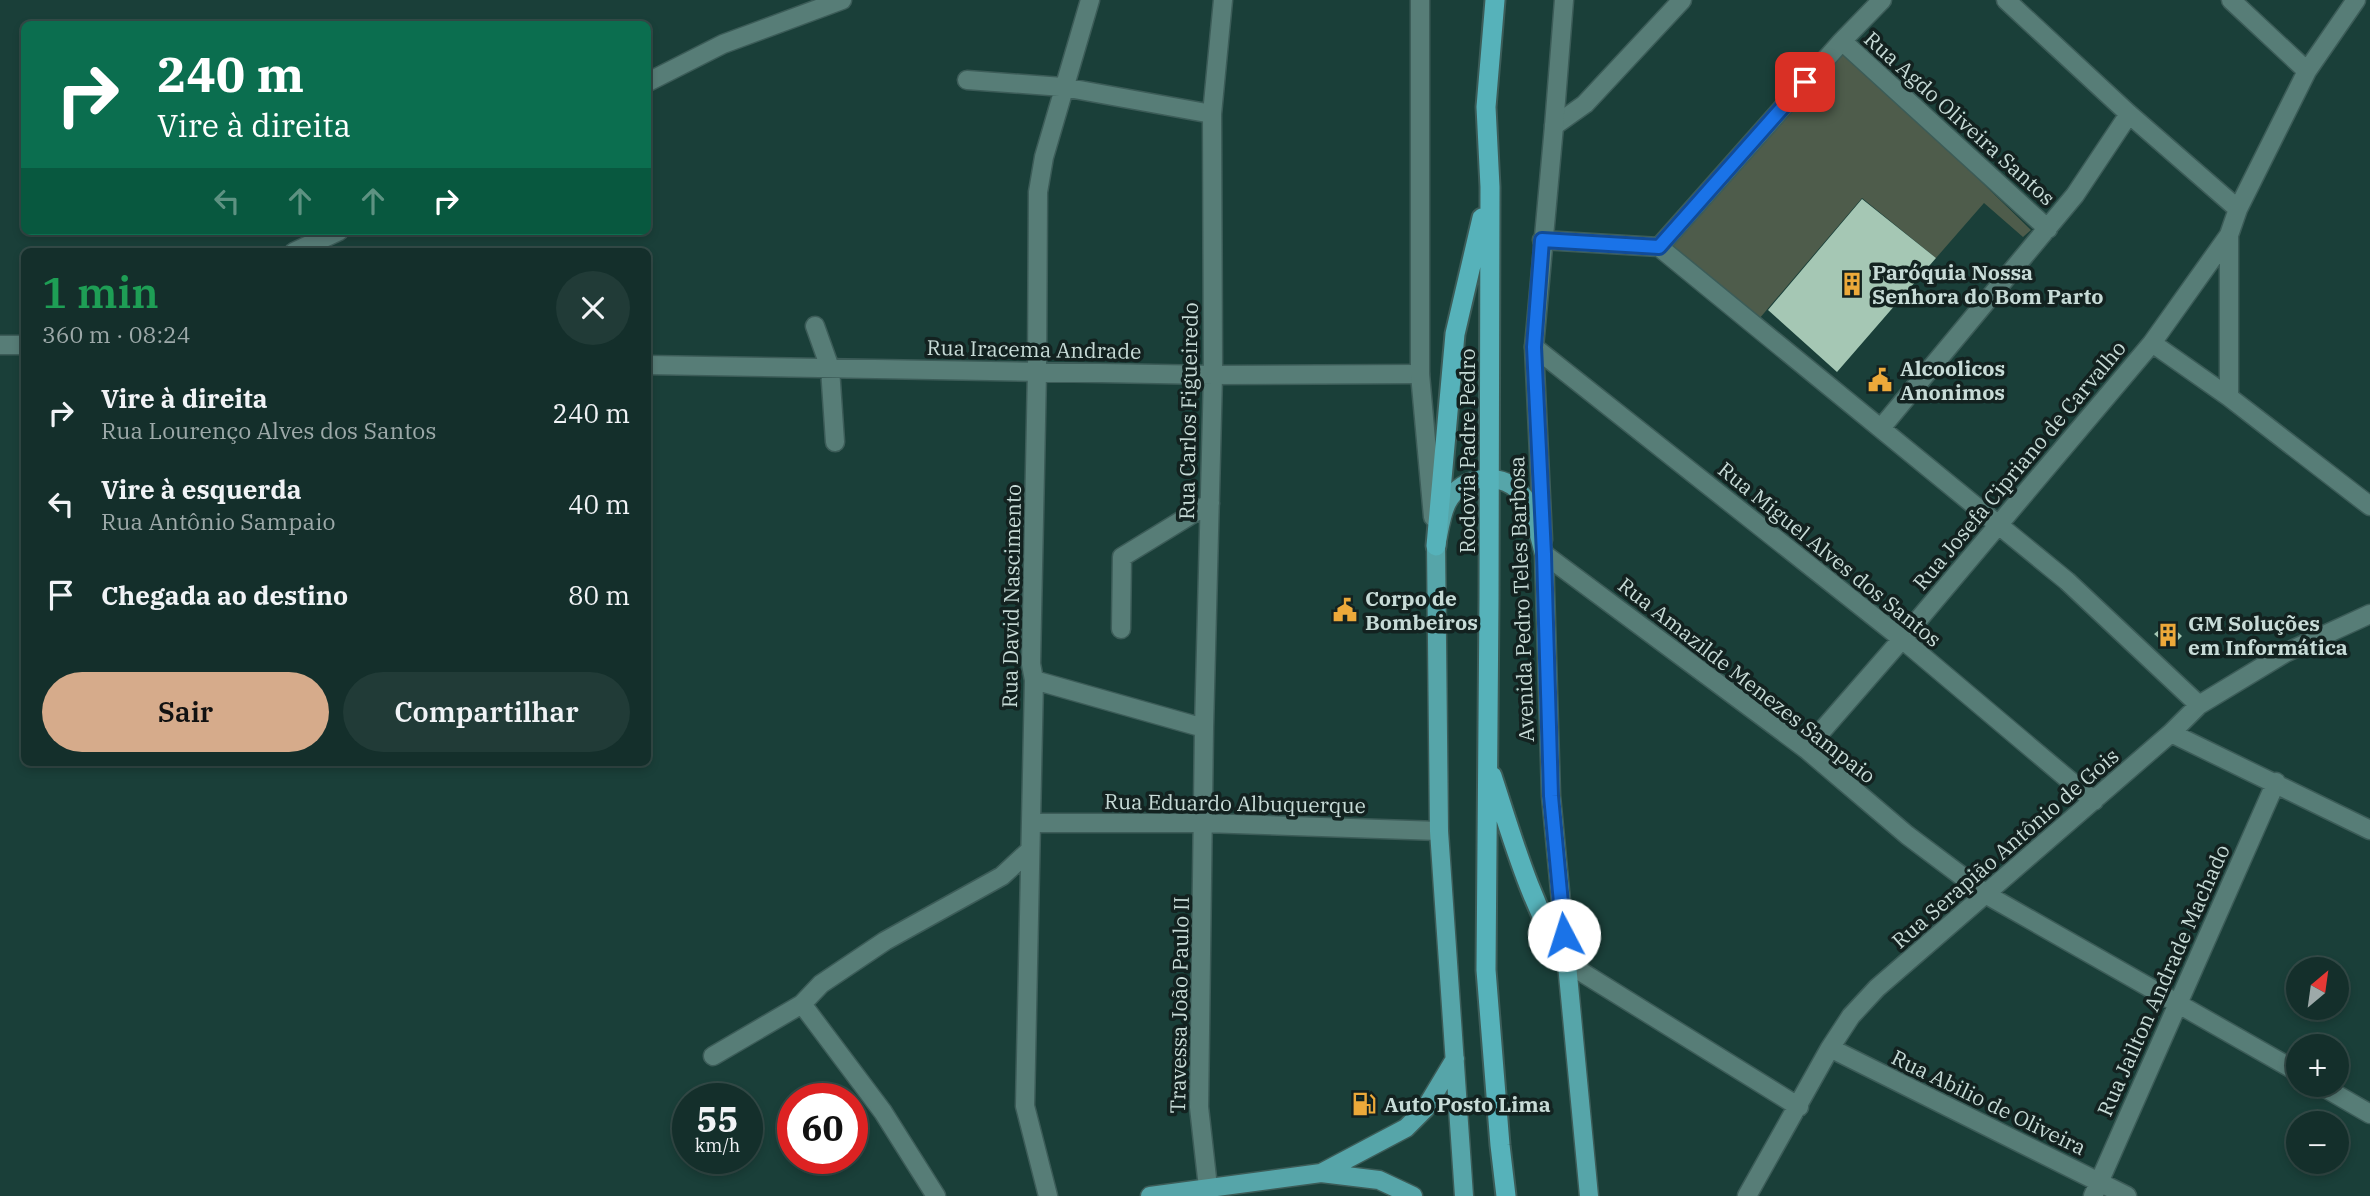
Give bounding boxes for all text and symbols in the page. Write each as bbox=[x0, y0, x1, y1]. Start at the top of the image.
street label: Rua Agdo Oliveira Santos bbox=[1859, 25, 2061, 211]
text: 240 m bbox=[157, 42, 304, 105]
icon: right bbox=[42, 49, 133, 140]
pin bbox=[1775, 52, 1835, 112]
icon: arrive bbox=[1786, 63, 1824, 101]
text: Vire à direita bbox=[157, 104, 351, 146]
icon: left bbox=[208, 182, 246, 220]
icon: ahead bbox=[281, 182, 319, 220]
icon: ahead bbox=[354, 182, 392, 220]
icon: right bbox=[427, 182, 465, 220]
place label: Paróquia Nossa Senhora do Bom Parto bbox=[1872, 258, 2103, 310]
text: 1 min bbox=[42, 265, 159, 320]
building icon: Paróquia Nossa Senhora do Bom Parto bbox=[1838, 270, 1866, 298]
button: close bbox=[556, 271, 630, 345]
street label: Rua Carlos Figueiredo bbox=[1172, 302, 1204, 520]
text: 360 m · 08:24 bbox=[42, 319, 191, 349]
street label: Rua Iracema Andrade bbox=[926, 333, 1142, 365]
street label: Rua Josefa Cipriano de Carvalho bbox=[1906, 334, 2132, 596]
street label: Rodovia Padre Pedro bbox=[1453, 349, 1481, 553]
place label: Alcoolicos Anonimos bbox=[1900, 354, 2005, 406]
public building icon: Alcoolicos Anonimos bbox=[1866, 366, 1894, 394]
text: Vire à direita bbox=[101, 381, 268, 415]
icon: right bbox=[42, 394, 80, 432]
text: 240 m bbox=[552, 396, 630, 430]
text: Rua Lourenço Alves dos Santos bbox=[101, 415, 437, 445]
street label: Rua Miguel Alves dos Santos bbox=[1713, 455, 1947, 653]
street label: Avenida Pedro Teles Barbosa bbox=[1502, 456, 1540, 742]
text: Vire à esquerda bbox=[101, 472, 302, 506]
street label: Rua David Nascimento bbox=[995, 484, 1027, 708]
icon: left bbox=[42, 485, 80, 523]
text: 40 m bbox=[568, 487, 630, 521]
text: Rua Antônio Sampaio bbox=[101, 506, 335, 536]
street label: Rua Amazilde Menezes Sampaio bbox=[1612, 571, 1882, 789]
icon: arrive bbox=[42, 576, 80, 614]
text: Chegada ao destino bbox=[101, 578, 348, 612]
text: 80 m bbox=[568, 578, 630, 612]
place label: Corpo de Bombeiros bbox=[1365, 584, 1478, 636]
public building icon: Corpo de Bombeiros bbox=[1331, 596, 1359, 624]
place label: GM Soluções em Informática bbox=[2188, 609, 2348, 661]
building icon: GM Soluções em Informática bbox=[2154, 621, 2182, 649]
button: Sair bbox=[42, 672, 329, 752]
button: Compartilhar bbox=[343, 672, 630, 752]
street label: Rua Serapião Antônio de Gois bbox=[1886, 742, 2124, 954]
street label: Rua Eduardo Albuquerque bbox=[1104, 787, 1366, 819]
street label: Rua Jailton Andrade Machado bbox=[2090, 840, 2236, 1120]
street label: Travessa João Paulo II bbox=[1163, 896, 1195, 1114]
position arrow bbox=[1527, 898, 1601, 972]
north arrow bbox=[2286, 957, 2348, 1020]
map controls bbox=[2286, 957, 2349, 1174]
button: + bbox=[2286, 1034, 2349, 1097]
street label: Rua Abilio de Oliveira bbox=[1887, 1043, 2091, 1161]
speed limit sign: 60 bbox=[777, 1083, 868, 1174]
fuel station icon: Auto Posto Lima bbox=[1350, 1090, 1378, 1118]
place label: Auto Posto Lima bbox=[1384, 1090, 1551, 1118]
text: 55 bbox=[696, 1096, 739, 1142]
button: − bbox=[2286, 1111, 2349, 1174]
text: km/h bbox=[695, 1134, 740, 1157]

